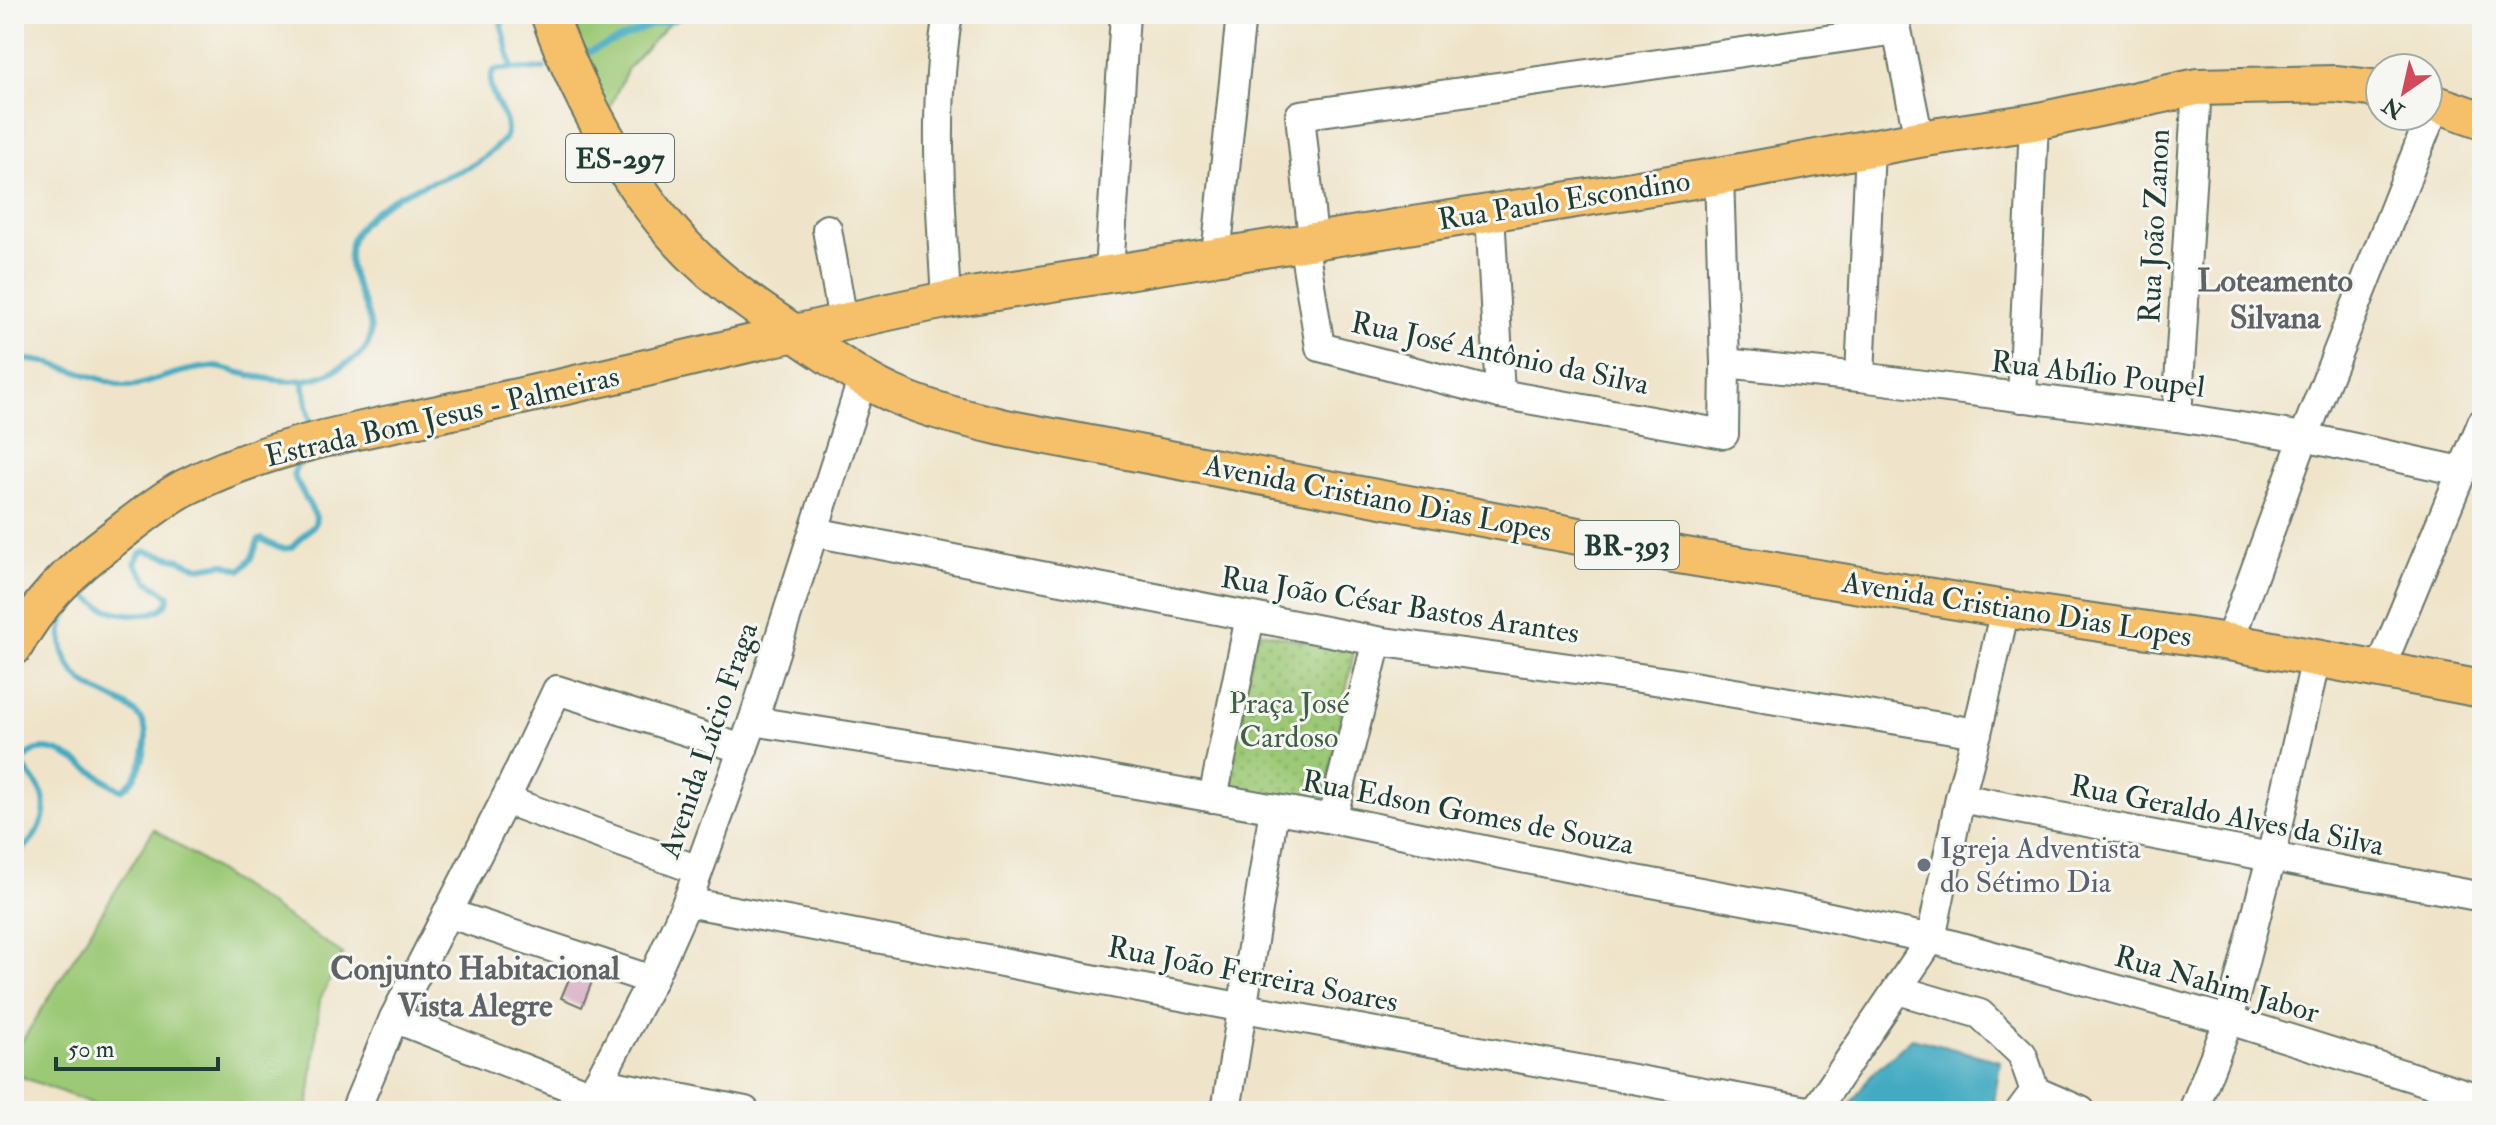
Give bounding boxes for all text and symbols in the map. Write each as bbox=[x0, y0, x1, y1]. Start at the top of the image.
north arrow bbox=[2364, 52, 2444, 132]
text: N bbox=[2377, 90, 2410, 125]
street label: Rua João Zanon bbox=[2131, 128, 2178, 324]
road number: ES-297 bbox=[566, 134, 674, 182]
street label: Rua Paulo Escondino bbox=[1435, 162, 1693, 239]
district label: Loteamento Silvana bbox=[2197, 261, 2353, 338]
street label: Rua José Antônio da Silva bbox=[1348, 304, 1653, 403]
street label: Rua Abílio Poupel bbox=[1989, 343, 2207, 406]
street label: Estrada Bom Jesus - Palmeiras bbox=[262, 358, 623, 475]
street label: Avenida Cristiano Dias Lopes bbox=[1200, 446, 1555, 550]
road number: BR-393 bbox=[1575, 521, 1679, 569]
street label: Rua João César Bastos Arantes bbox=[1218, 559, 1582, 652]
street label: Avenida Cristiano Dias Lopes bbox=[1839, 563, 2194, 655]
street label: Avenida Lúcio Fraga bbox=[650, 617, 766, 864]
park label: Praça José Cardoso bbox=[1229, 685, 1350, 756]
street label: Rua Edson Gomes de Souza bbox=[1299, 762, 1638, 863]
street label: Rua Geraldo Alves da Silva bbox=[2067, 767, 2388, 864]
place label: Igreja Adventista do Sétimo Dia bbox=[1940, 830, 2141, 901]
marker: Igreja Adventista do Sétimo Dia bbox=[1915, 856, 1933, 874]
street label: Rua João Ferreira Soares bbox=[1105, 928, 1401, 1021]
street label: Rua Nahim Jabor bbox=[2110, 938, 2324, 1031]
district label: Conjunto Habitacional Vista Alegre bbox=[330, 949, 620, 1026]
scale bar bbox=[56, 1021, 218, 1071]
text: 50 m bbox=[68, 1034, 115, 1065]

